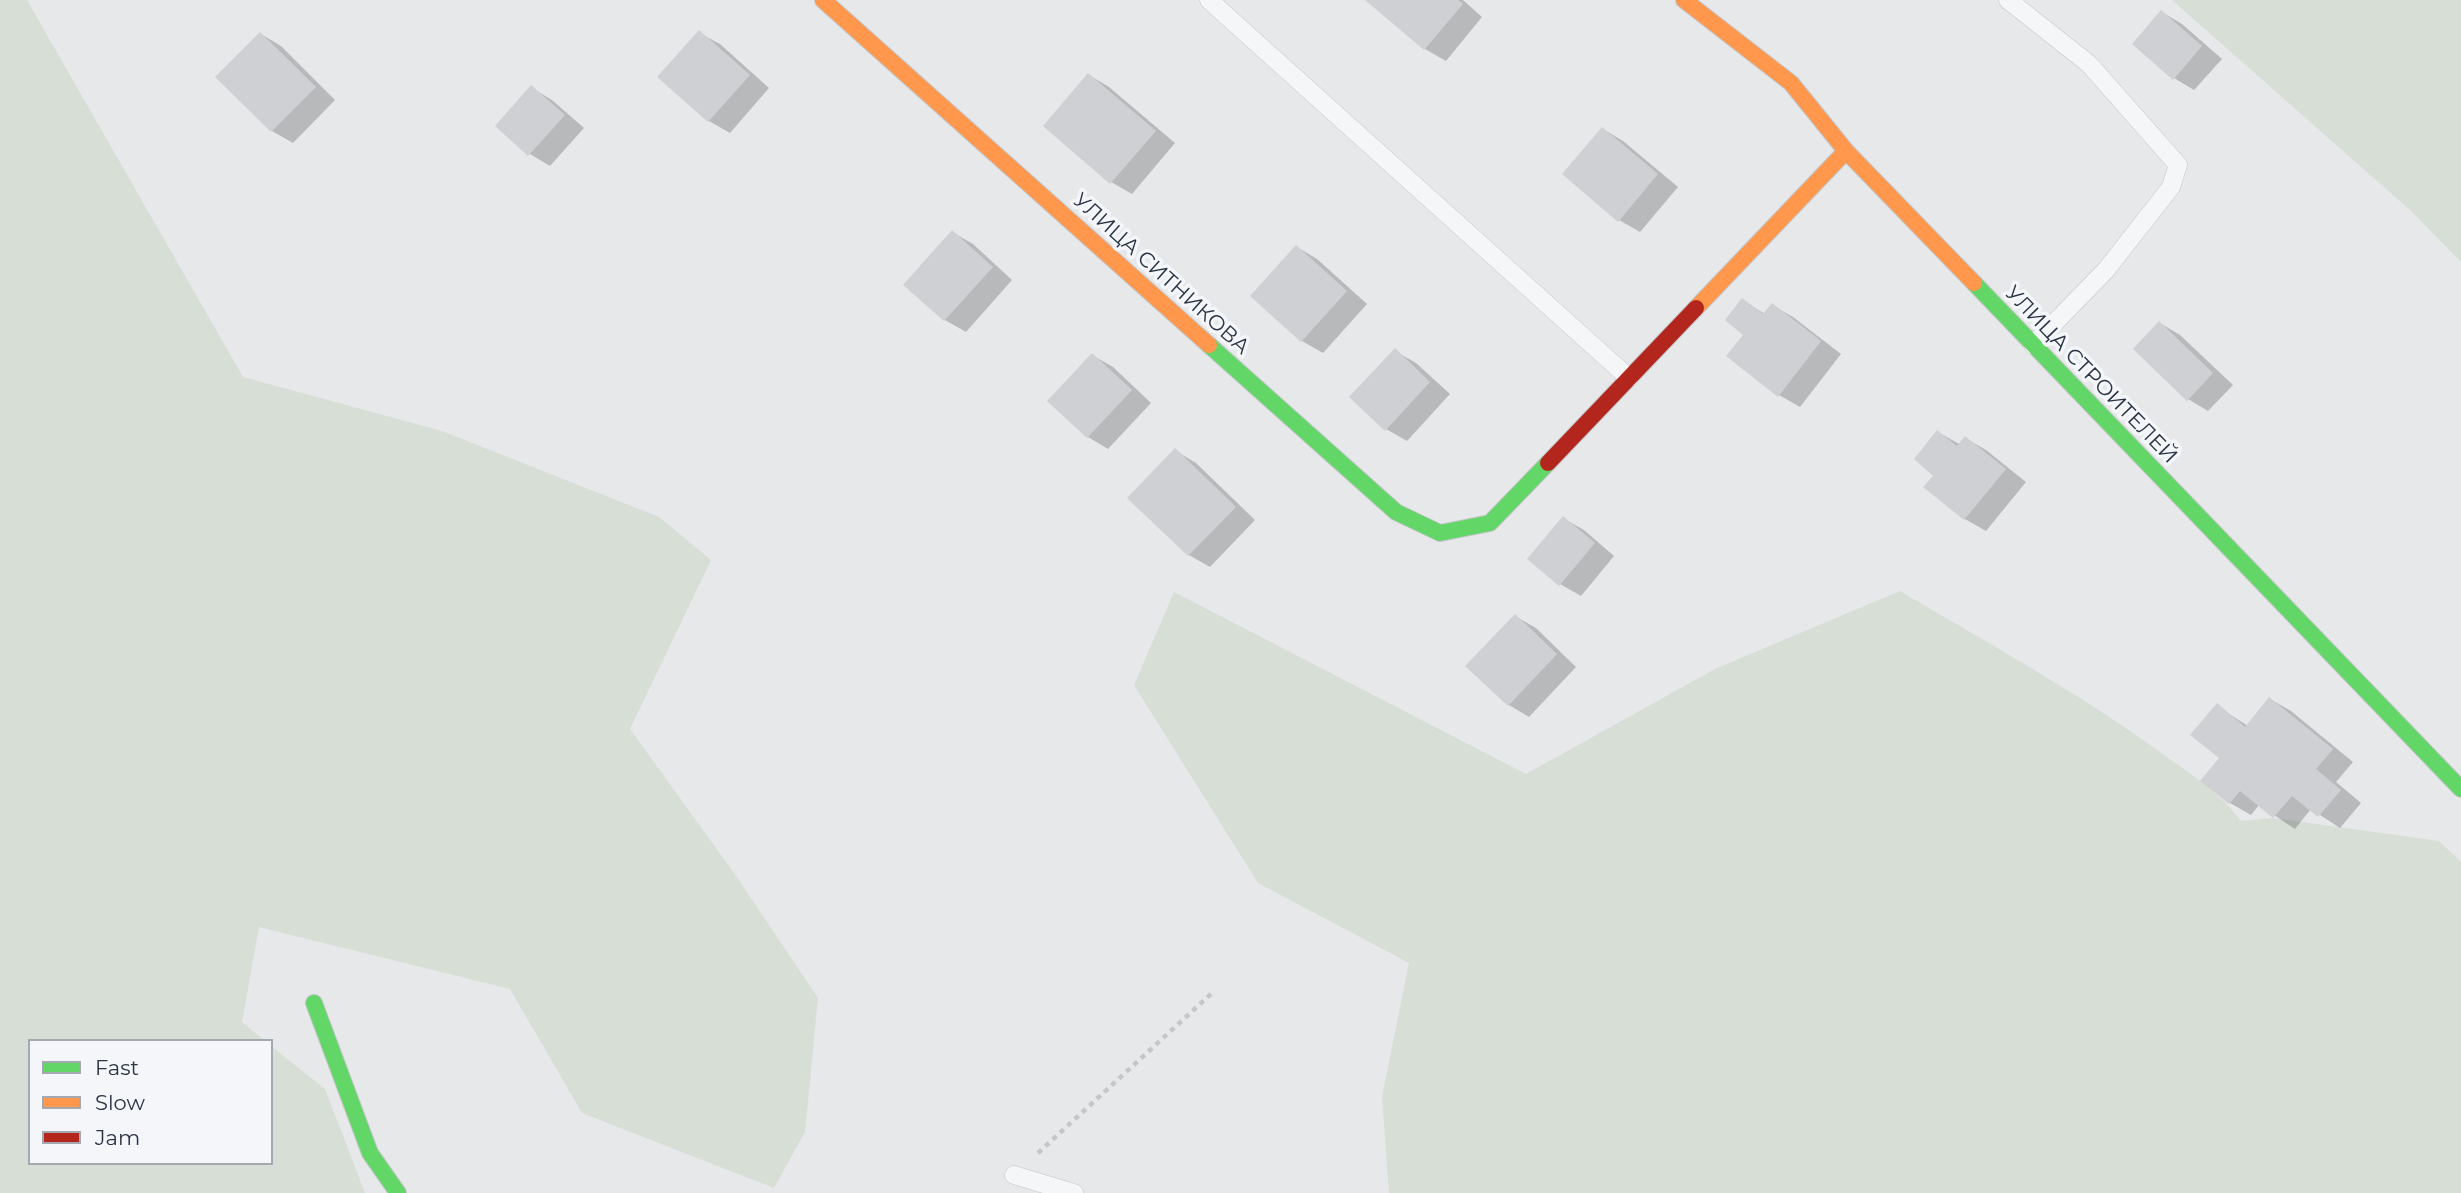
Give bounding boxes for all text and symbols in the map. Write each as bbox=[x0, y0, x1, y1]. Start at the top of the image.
street label: УЛИЦА СИТНИКОВА bbox=[1068, 188, 1254, 360]
street label: УЛИЦА СТРОИТЕЛЕЙ bbox=[2000, 281, 2182, 469]
legend bbox=[28, 1039, 273, 1165]
text: Fast bbox=[95, 1055, 139, 1080]
text: Slow bbox=[95, 1090, 145, 1115]
text: Jam bbox=[95, 1125, 140, 1150]

